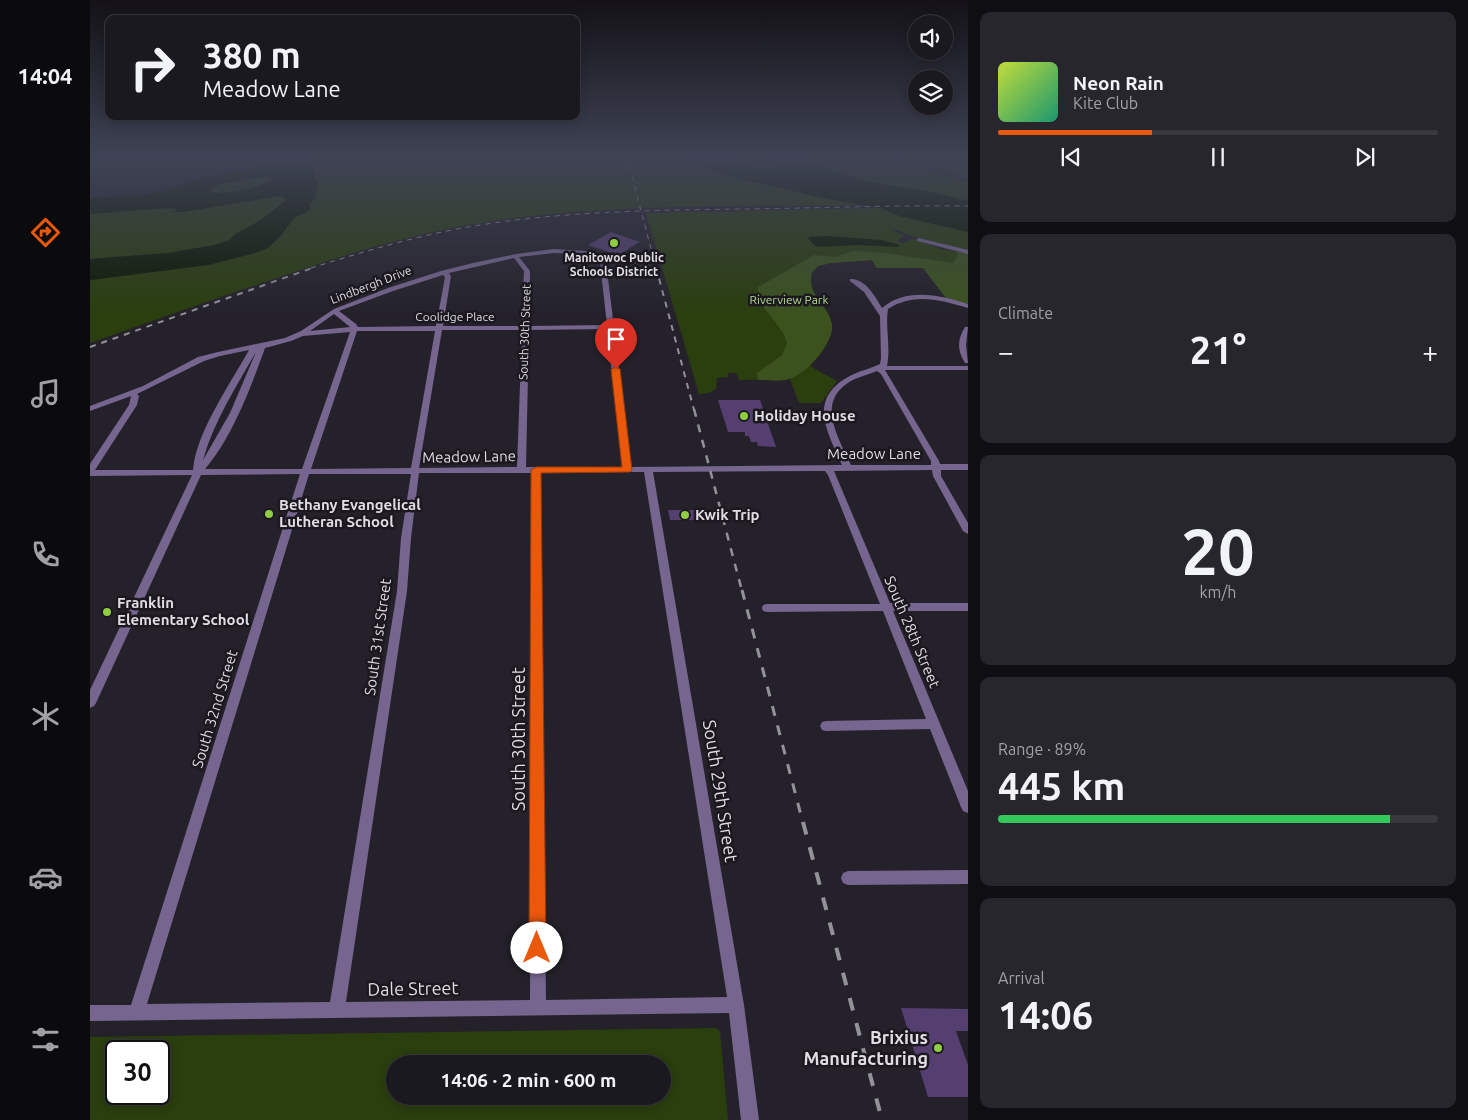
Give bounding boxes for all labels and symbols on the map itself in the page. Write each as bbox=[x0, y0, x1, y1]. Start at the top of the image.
marker: Manitowoc Public Schools District bbox=[608, 237, 620, 249]
place label: Manitowoc Public Schools District bbox=[564, 251, 664, 278]
street label: Lindbergh Drive bbox=[328, 263, 413, 306]
street label: South 30th Street bbox=[516, 284, 533, 380]
park label: Riverview Park bbox=[750, 293, 828, 306]
street label: Coolidge Place bbox=[415, 310, 495, 323]
pin bbox=[595, 318, 637, 369]
place label: Holiday House bbox=[754, 407, 856, 424]
marker: Holiday House bbox=[738, 410, 750, 422]
street label: Meadow Lane bbox=[827, 445, 921, 462]
street label: Meadow Lane bbox=[422, 447, 516, 466]
place label: Bethany Evangelical Lutheran School bbox=[279, 496, 421, 530]
place label: Kwik Trip bbox=[695, 506, 760, 523]
marker: Bethany Evangelical Lutheran School bbox=[263, 508, 275, 520]
marker: Kwik Trip bbox=[679, 509, 691, 521]
street label: South 28th Street bbox=[881, 573, 944, 690]
street label: South 31st Street bbox=[361, 577, 394, 696]
place label: Franklin Elementary School bbox=[117, 594, 250, 628]
marker: Franklin Elementary School bbox=[101, 606, 113, 618]
street label: South 32nd Street bbox=[188, 648, 241, 770]
street label: South 30th Street bbox=[508, 667, 528, 811]
street label: South 29th Street bbox=[700, 718, 742, 863]
position arrow bbox=[510, 921, 562, 973]
street label: Dale Street bbox=[367, 977, 459, 999]
place label: Brixius Manufacturing bbox=[803, 1027, 928, 1068]
speed limit sign: 30 bbox=[105, 1040, 170, 1105]
marker: Brixius Manufacturing bbox=[932, 1042, 944, 1054]

